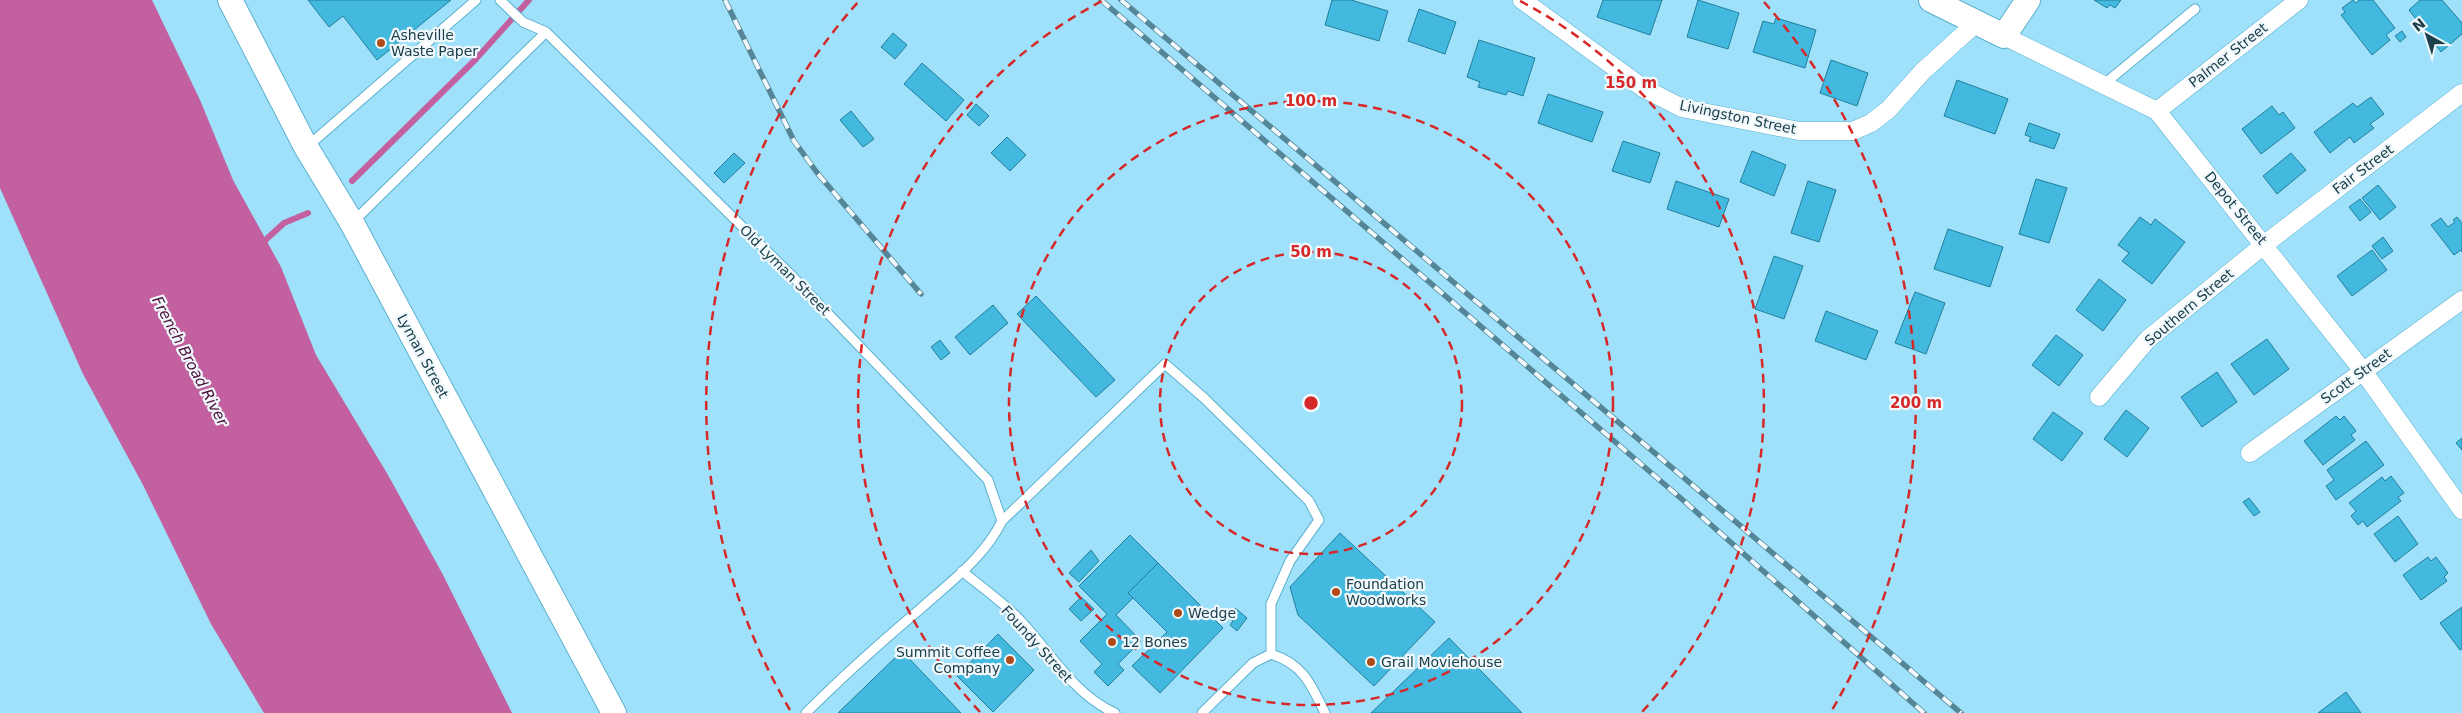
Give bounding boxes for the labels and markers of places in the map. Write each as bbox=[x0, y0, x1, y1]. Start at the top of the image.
place label: Asheville Waste Paper bbox=[391, 27, 478, 59]
marker: Asheville Waste Paper bbox=[375, 37, 387, 49]
centre of rings bbox=[1302, 394, 1320, 412]
place label: Foundation Woodworks bbox=[1346, 576, 1426, 608]
marker: Foundation Woodworks bbox=[1330, 586, 1342, 598]
place label: Wedge bbox=[1188, 605, 1236, 621]
marker: Wedge bbox=[1172, 607, 1184, 619]
place label: 12 Bones bbox=[1122, 634, 1187, 650]
marker: 12 Bones bbox=[1106, 636, 1118, 648]
place label: Summit Coffee Company bbox=[896, 644, 1000, 676]
marker: Summit Coffee Company bbox=[1004, 654, 1016, 666]
place label: Grail Moviehouse bbox=[1381, 654, 1502, 670]
marker: Grail Moviehouse bbox=[1365, 656, 1377, 668]

